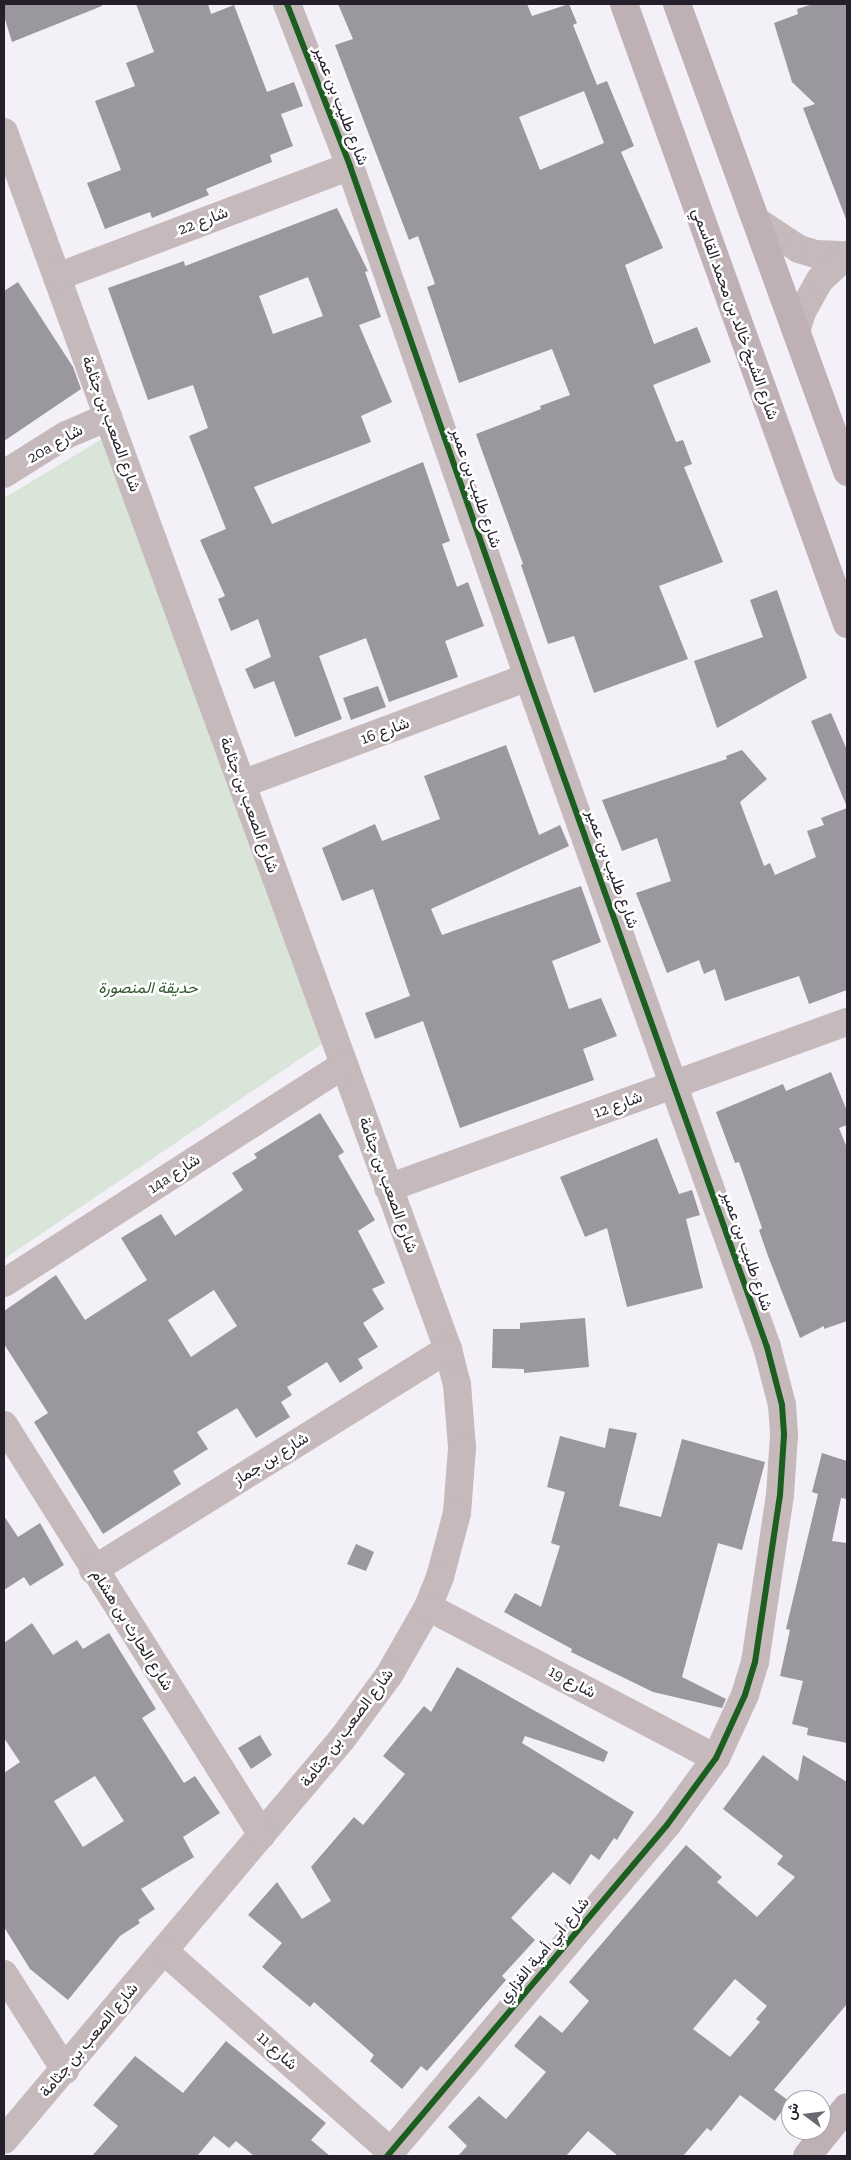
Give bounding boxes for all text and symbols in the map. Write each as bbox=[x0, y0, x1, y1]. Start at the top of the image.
street label: شارع طليب بن عمير bbox=[310, 44, 372, 168]
street label: شارع 22 bbox=[175, 203, 231, 239]
street label: شارع الشيخ خالد بن محمد القاسمي bbox=[688, 205, 782, 423]
street label: شارع الصعب بن جثامة bbox=[77, 353, 145, 495]
street label: 20a شارع bbox=[24, 420, 86, 468]
street label: شارع طليب بن عمير bbox=[446, 426, 506, 550]
street label: شارع 16 bbox=[358, 713, 412, 749]
street label: شارع الصعب بن جثامة bbox=[215, 734, 283, 876]
street label: شارع طليب بن عمير bbox=[582, 807, 642, 931]
park label: حديقة المنصورة bbox=[98, 978, 198, 998]
street label: شارع 12 bbox=[591, 1087, 645, 1123]
street label: شارع الصعب بن جثامة bbox=[354, 1114, 422, 1256]
street label: 14a شارع bbox=[144, 1150, 204, 1198]
street label: شارع طليب بن عمير bbox=[717, 1189, 777, 1313]
street label: شارع بن جماز bbox=[230, 1428, 312, 1490]
street label: شارع الحارث بن هشام bbox=[87, 1566, 177, 1694]
street label: شارع 19 bbox=[545, 1662, 599, 1702]
street label: شارع الصعب بن جثامة bbox=[296, 1665, 398, 1791]
street label: شارع أبي أمية الفزاري bbox=[494, 1893, 594, 2007]
street label: شارع الصعب بن جثامة bbox=[36, 1979, 142, 2101]
street label: شارع 11 bbox=[253, 2028, 301, 2074]
north arrow bbox=[781, 2090, 831, 2140]
text: ش bbox=[782, 2101, 802, 2122]

